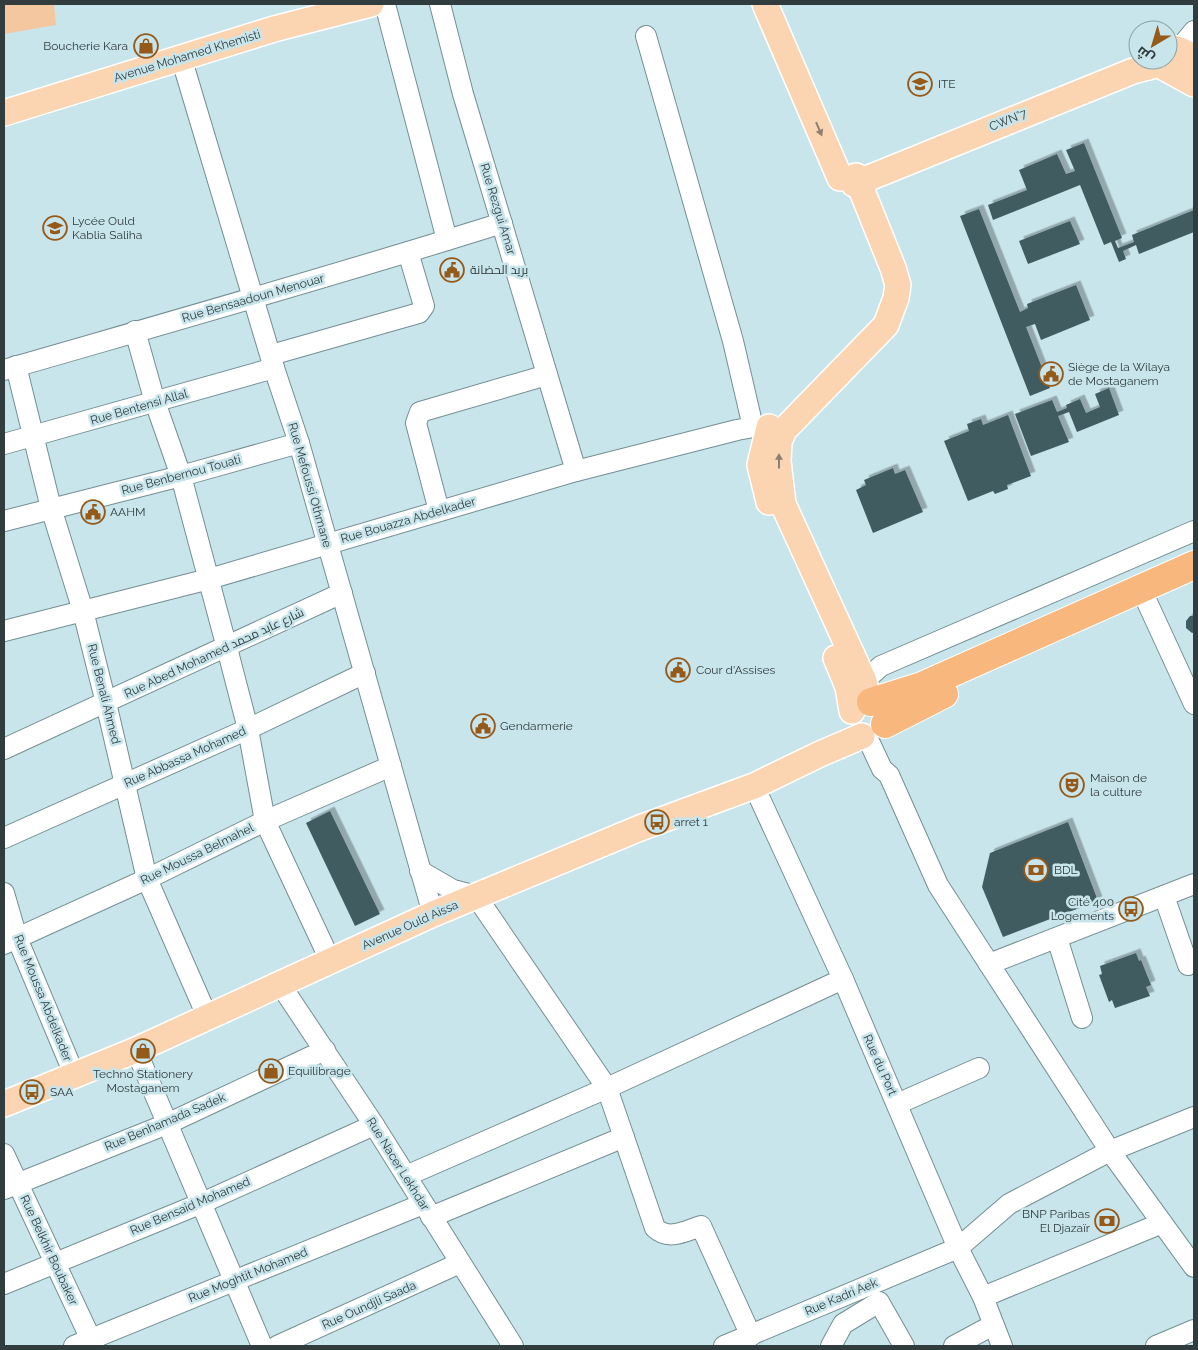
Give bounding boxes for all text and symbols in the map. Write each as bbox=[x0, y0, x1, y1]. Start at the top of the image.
north arrow bbox=[1128, 20, 1178, 70]
street label: Avenue Mohamed Khemisti bbox=[112, 27, 262, 85]
shop icon: Boucherie Kara bbox=[133, 33, 159, 59]
place label: Boucherie Kara bbox=[43, 39, 128, 53]
text: ش bbox=[1133, 43, 1158, 67]
school or university icon: ITE bbox=[907, 71, 933, 97]
place label: ITE bbox=[938, 77, 956, 91]
street label: CWN°7 bbox=[987, 106, 1029, 134]
one-way arrow bbox=[816, 122, 824, 136]
street label: Rue Rezgui Amar bbox=[477, 161, 519, 257]
place label: Lycée Ould Kablia Saliha bbox=[72, 214, 142, 242]
school or university icon: Lycée Ould Kablia Saliha bbox=[42, 215, 68, 241]
public building icon: بريد الحضانة bbox=[439, 257, 465, 283]
place label: بريد الحضانة bbox=[470, 263, 528, 277]
street label: Rue Bensaadoun Menouar bbox=[180, 271, 326, 325]
place label: Siège de la Wilaya de Mostaganem bbox=[1068, 360, 1170, 388]
public building icon: Siège de la Wilaya de Mostaganem bbox=[1038, 361, 1064, 387]
street label: Rue Bentensi Allal bbox=[89, 386, 190, 428]
street label: Rue Mefoussi Othmane bbox=[285, 421, 335, 549]
street label: Rue Benbernou Touati bbox=[120, 452, 242, 498]
one-way arrow bbox=[774, 453, 782, 469]
street label: Rue Bouazza Abdelkader bbox=[339, 494, 478, 546]
public building icon: AAHM bbox=[80, 499, 106, 525]
place label: AAHM bbox=[110, 505, 146, 519]
street label: Rue Abed Mohamed شارع عابد محمد bbox=[122, 605, 306, 702]
street label: Rue Benali Ahmed bbox=[85, 642, 123, 746]
public building icon: Cour d'Assises bbox=[665, 657, 691, 683]
place label: Cour d'Assises bbox=[696, 663, 776, 677]
public building icon: Gendarmerie bbox=[470, 713, 496, 739]
place label: Gendarmerie bbox=[500, 719, 573, 733]
street label: Rue Abbassa Mohamed bbox=[122, 724, 248, 790]
place label: Maison de la culture bbox=[1090, 771, 1147, 799]
theatre icon: Maison de la culture bbox=[1059, 772, 1085, 798]
bus stop icon: arret 1 bbox=[644, 809, 670, 835]
place label: arret 1 bbox=[674, 815, 708, 829]
street label: Rue Moussa Belmahel bbox=[138, 820, 256, 887]
bank icon: BDL bbox=[1023, 857, 1049, 883]
place label: BDL bbox=[1054, 863, 1078, 877]
place label: Cité 400 Logements bbox=[1051, 895, 1114, 923]
bus stop icon: Cité 400 Logements bbox=[1118, 896, 1144, 922]
street label: Avenue Ould Aissa bbox=[360, 898, 460, 952]
street label: Rue Moussa Abdelkader bbox=[11, 933, 75, 1064]
street label: Rue du Port bbox=[860, 1032, 900, 1098]
shop icon: Techno Stationery Mostaganem bbox=[130, 1038, 156, 1064]
shop icon: Equilibrage bbox=[258, 1058, 284, 1084]
place label: Equilibrage bbox=[288, 1064, 351, 1078]
place label: Techno Stationery Mostaganem bbox=[93, 1067, 194, 1095]
bus stop icon: SAA bbox=[19, 1079, 45, 1105]
place label: SAA bbox=[50, 1085, 73, 1099]
street label: Rue Benhamada Sadek bbox=[102, 1090, 228, 1154]
street label: Rue Nacer Lekhdar bbox=[364, 1115, 433, 1214]
street label: Rue Bensaid Mohamed bbox=[128, 1174, 252, 1238]
street label: Rue Belkhir Boubaker bbox=[17, 1193, 81, 1308]
place label: BNP Paribas El Djazaïr bbox=[1022, 1207, 1091, 1235]
bank icon: BNP Paribas El Djazaïr bbox=[1094, 1208, 1120, 1234]
street label: Rue Moghtit Mohamed bbox=[186, 1245, 310, 1305]
street label: Rue Kadri Aek bbox=[803, 1275, 880, 1319]
street label: Rue Oundjli Saada bbox=[320, 1278, 418, 1332]

